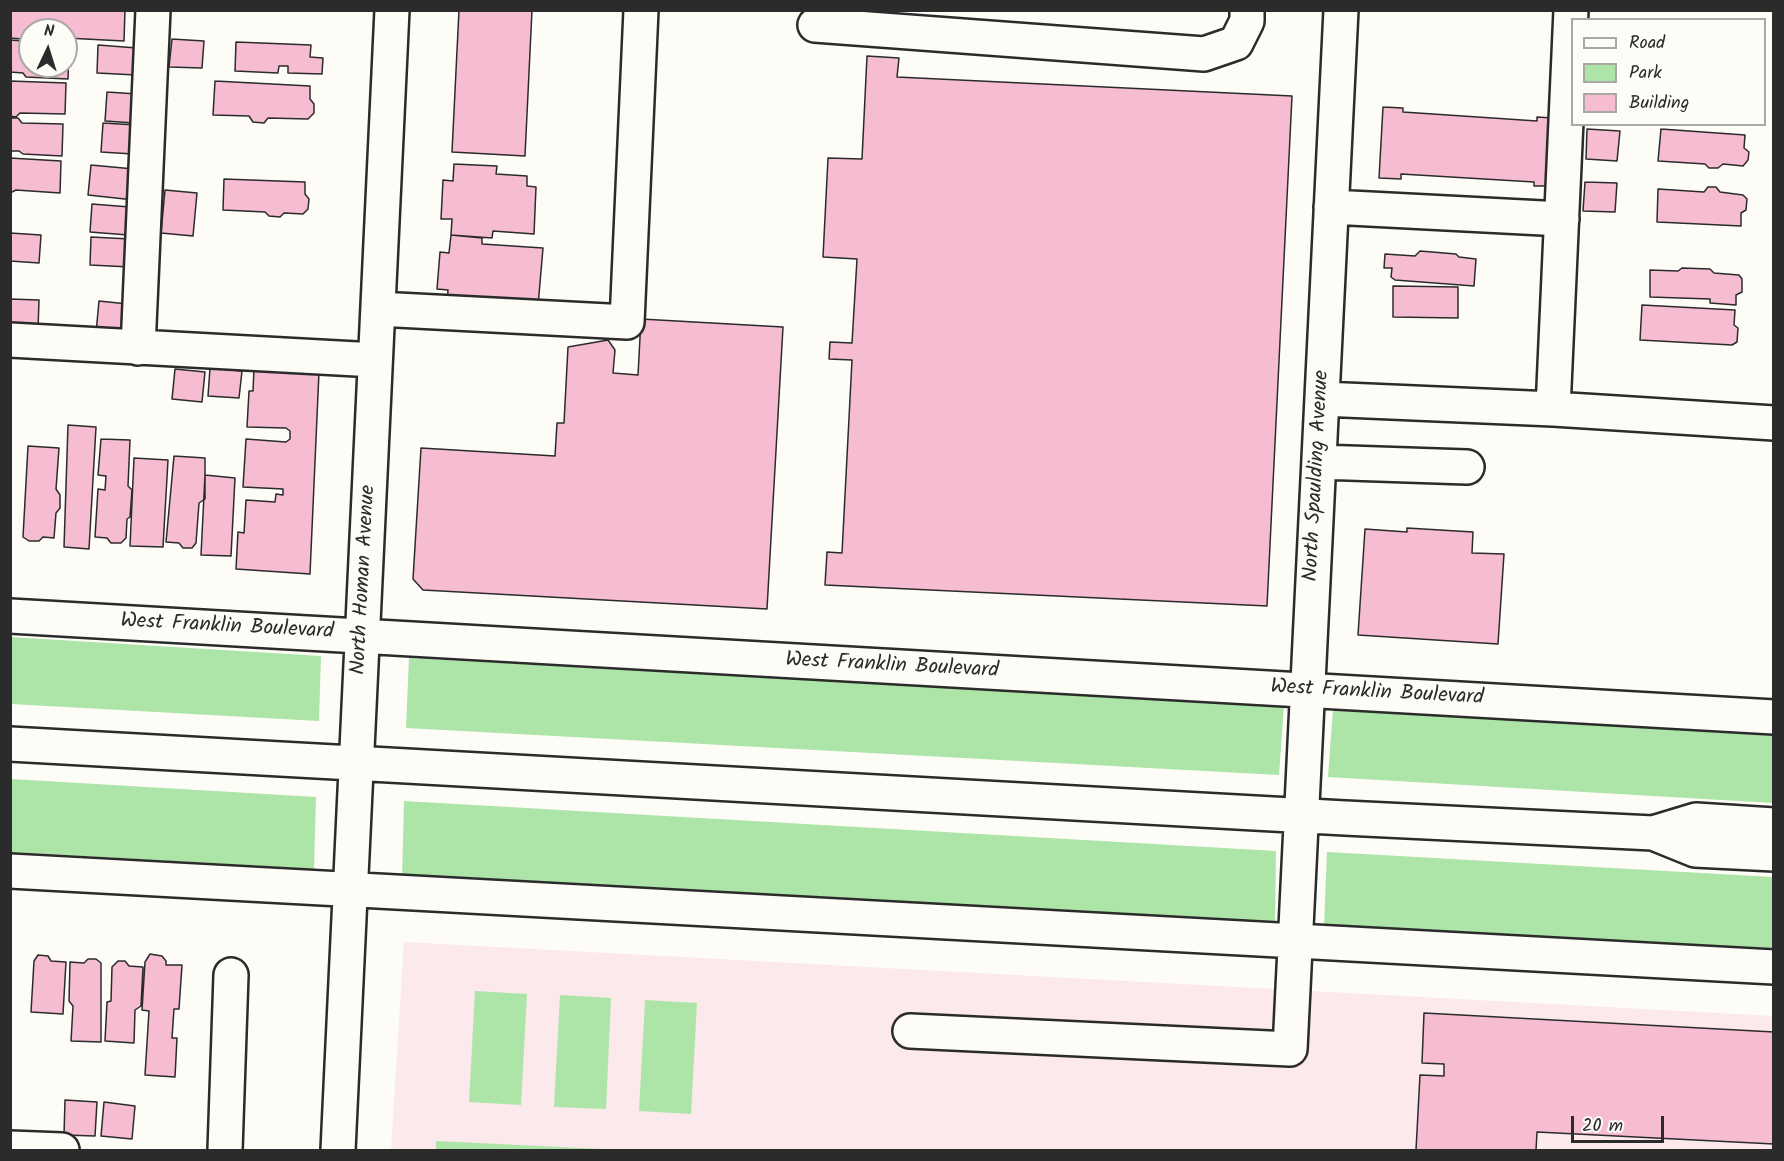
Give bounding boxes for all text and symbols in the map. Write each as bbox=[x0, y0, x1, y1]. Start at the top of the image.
north arrow bbox=[18, 18, 78, 78]
legend bbox=[1571, 18, 1766, 126]
text: N bbox=[43, 19, 55, 44]
text: Road bbox=[1629, 29, 1665, 58]
text: Park bbox=[1629, 59, 1662, 88]
text: Building bbox=[1629, 89, 1689, 118]
street label: North Spaulding Avenue bbox=[1300, 370, 1336, 582]
street label: North Homan Avenue bbox=[347, 484, 383, 676]
street label: West Franklin Boulevard bbox=[120, 610, 334, 646]
street label: West Franklin Boulevard bbox=[785, 649, 999, 685]
street label: West Franklin Boulevard bbox=[1270, 676, 1484, 712]
scale bar bbox=[1574, 1104, 1667, 1142]
text: 20 m bbox=[1582, 1112, 1623, 1141]

